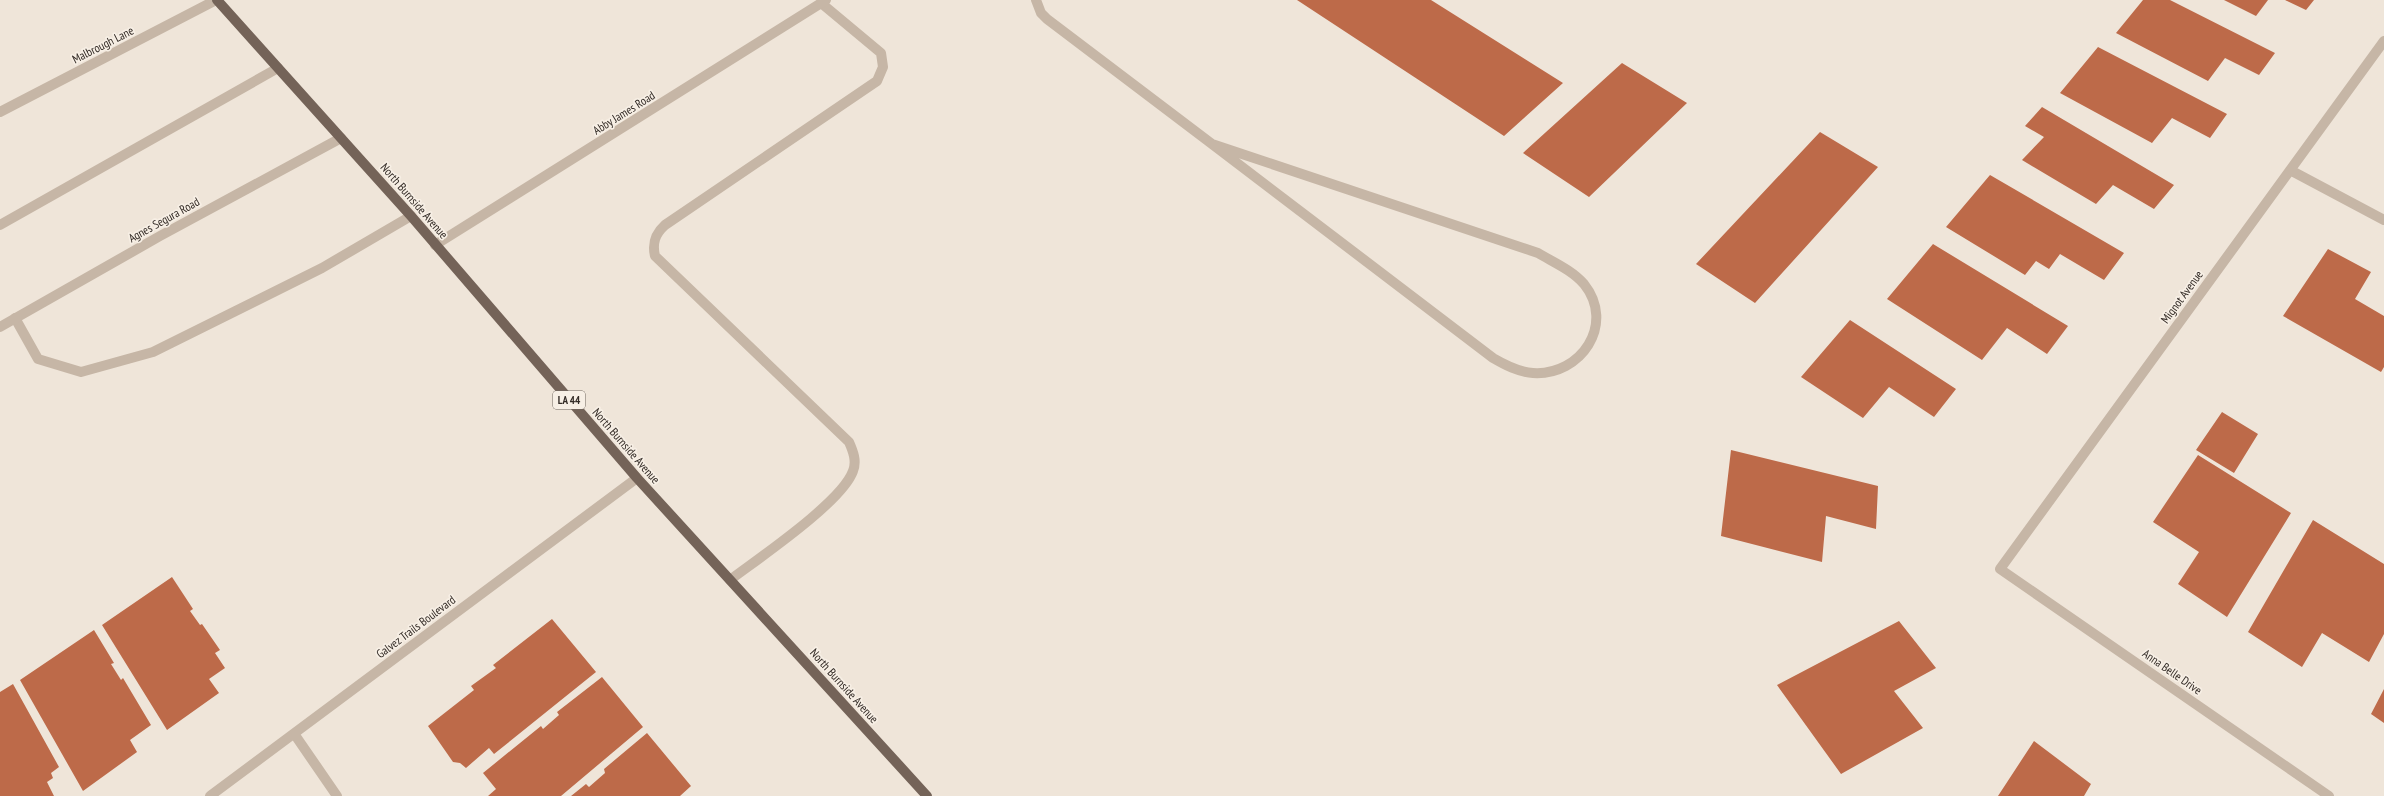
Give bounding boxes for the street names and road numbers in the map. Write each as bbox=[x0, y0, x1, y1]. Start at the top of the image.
street label: Malbrough Lane bbox=[70, 23, 136, 66]
street label: Abby James Road bbox=[590, 88, 657, 138]
street label: North Burnside Avenue bbox=[378, 160, 451, 242]
street label: Agnes Segura Road bbox=[126, 194, 202, 245]
street label: Mignot Avenue bbox=[2157, 267, 2206, 326]
road number: LA 44 bbox=[553, 391, 585, 409]
street label: North Burnside Avenue bbox=[590, 405, 663, 487]
street label: Galvez Trails Boulevard bbox=[373, 592, 458, 661]
street label: North Burnside Avenue bbox=[807, 645, 882, 726]
street label: Anna Belle Drive bbox=[2140, 646, 2205, 698]

